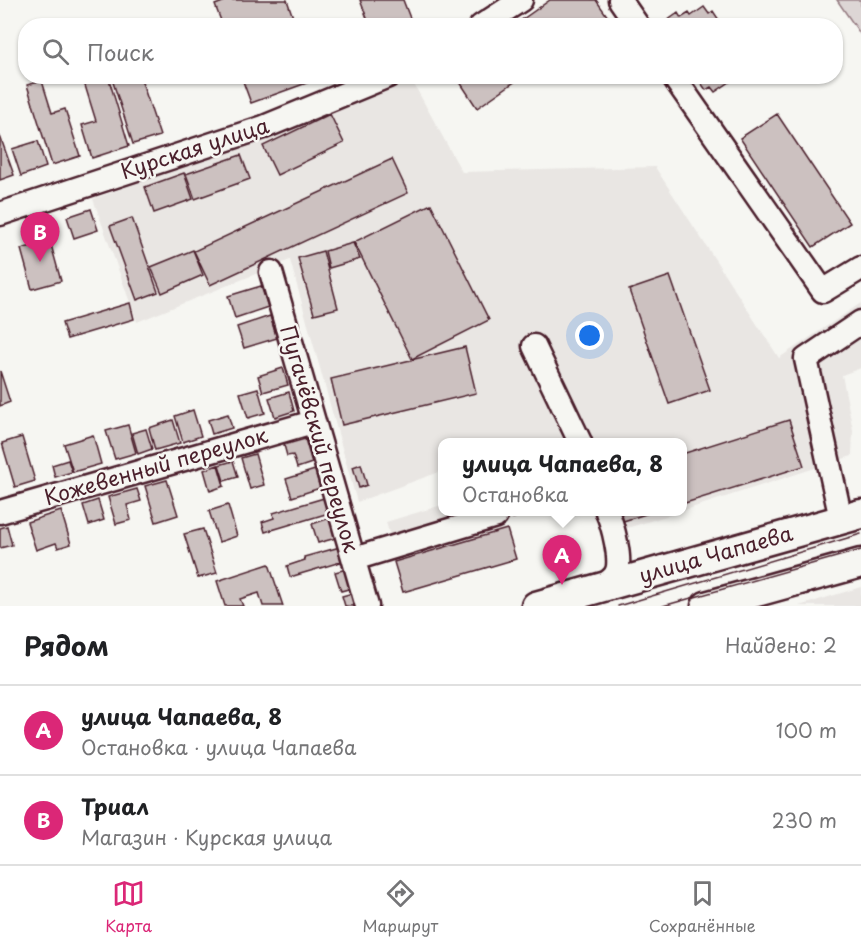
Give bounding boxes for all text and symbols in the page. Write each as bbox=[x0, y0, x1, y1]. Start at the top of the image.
search box bbox=[18, 18, 843, 84]
icon: search bbox=[39, 35, 72, 68]
text: Поиск bbox=[87, 35, 154, 68]
street label: Курская улица bbox=[116, 108, 274, 186]
pin: B bbox=[20, 212, 60, 262]
street label: Пугачёвский переулок bbox=[273, 321, 369, 556]
your location bbox=[575, 321, 604, 350]
street label: Кожевенный переулок bbox=[40, 418, 271, 512]
popup bbox=[438, 438, 687, 516]
text: улица Чапаева, 8 bbox=[462, 446, 663, 479]
text: Остановка bbox=[462, 479, 568, 509]
street label: улица Чапаева bbox=[635, 516, 796, 590]
pin: A bbox=[542, 536, 582, 585]
text: Рядом bbox=[24, 626, 109, 665]
text: Найдено: 2 bbox=[725, 630, 837, 660]
text: улица Чапаева, 8 bbox=[81, 699, 282, 732]
text: A bbox=[36, 715, 51, 745]
text: 100 m bbox=[776, 715, 837, 745]
text: Остановка · улица Чапаева bbox=[81, 732, 356, 762]
text: Триал bbox=[81, 789, 149, 822]
text: B bbox=[37, 805, 50, 835]
text: 230 m bbox=[772, 805, 837, 835]
text: Магазин · Курская улица bbox=[81, 822, 332, 852]
tab: Карта bbox=[105, 877, 152, 937]
tab: Маршрут bbox=[363, 877, 438, 937]
tab: Сохранённые bbox=[649, 877, 756, 937]

